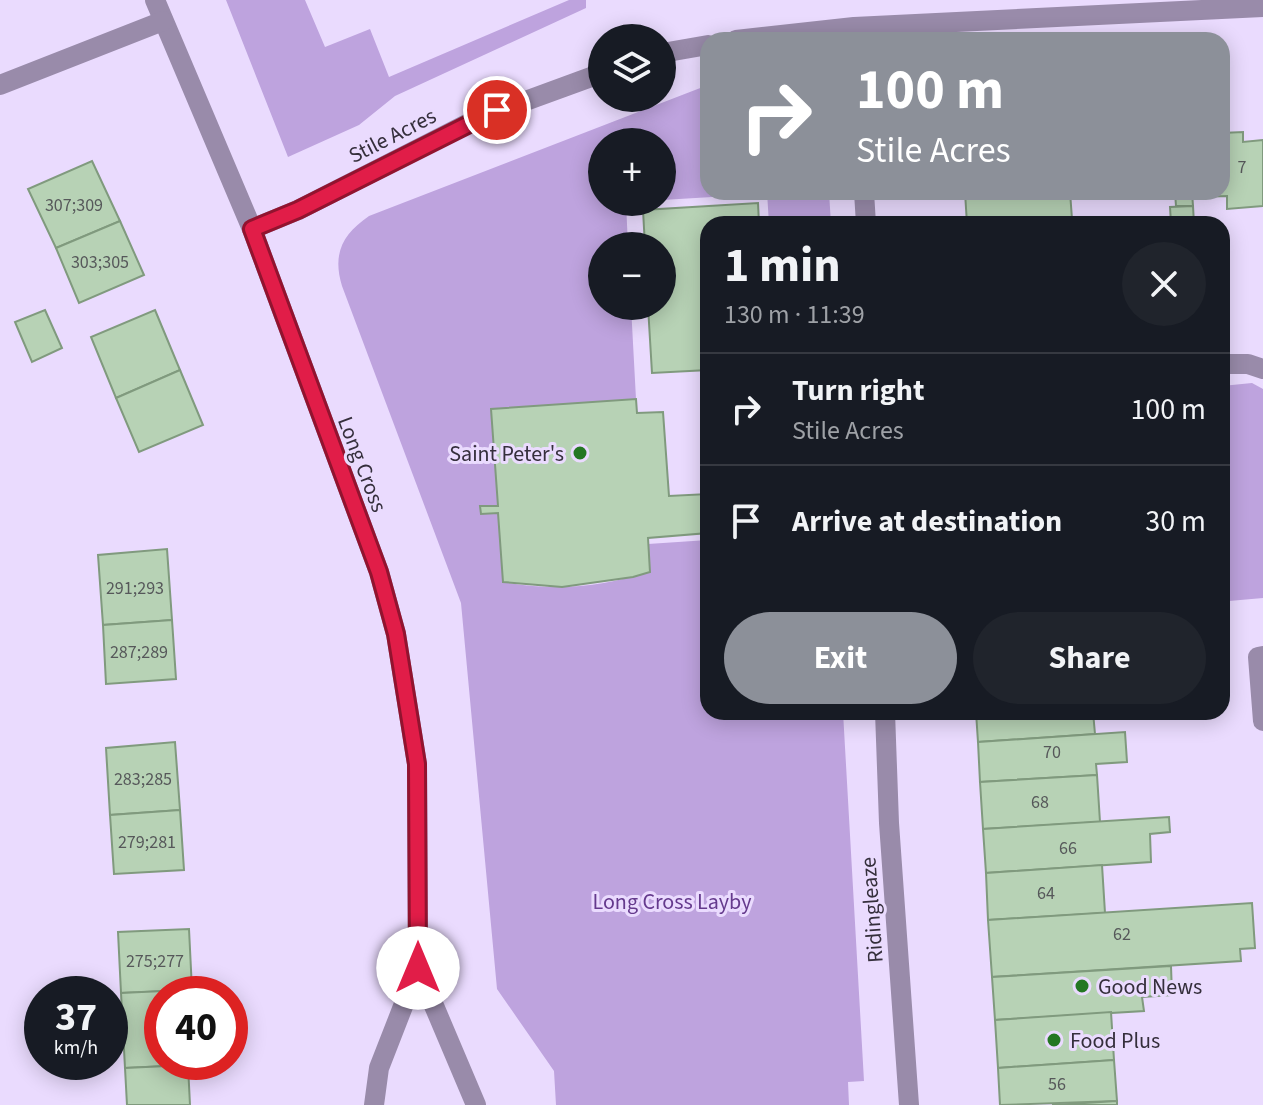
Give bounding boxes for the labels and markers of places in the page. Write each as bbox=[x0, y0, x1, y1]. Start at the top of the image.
pin bbox=[463, 76, 531, 144]
place label: Saint Peter's bbox=[449, 438, 564, 470]
marker: Saint Peter's bbox=[571, 444, 589, 462]
place label: Good News bbox=[1098, 971, 1202, 1003]
marker: Good News bbox=[1073, 977, 1091, 995]
place label: Food Plus bbox=[1070, 1025, 1160, 1057]
marker: Food Plus bbox=[1045, 1031, 1063, 1049]

